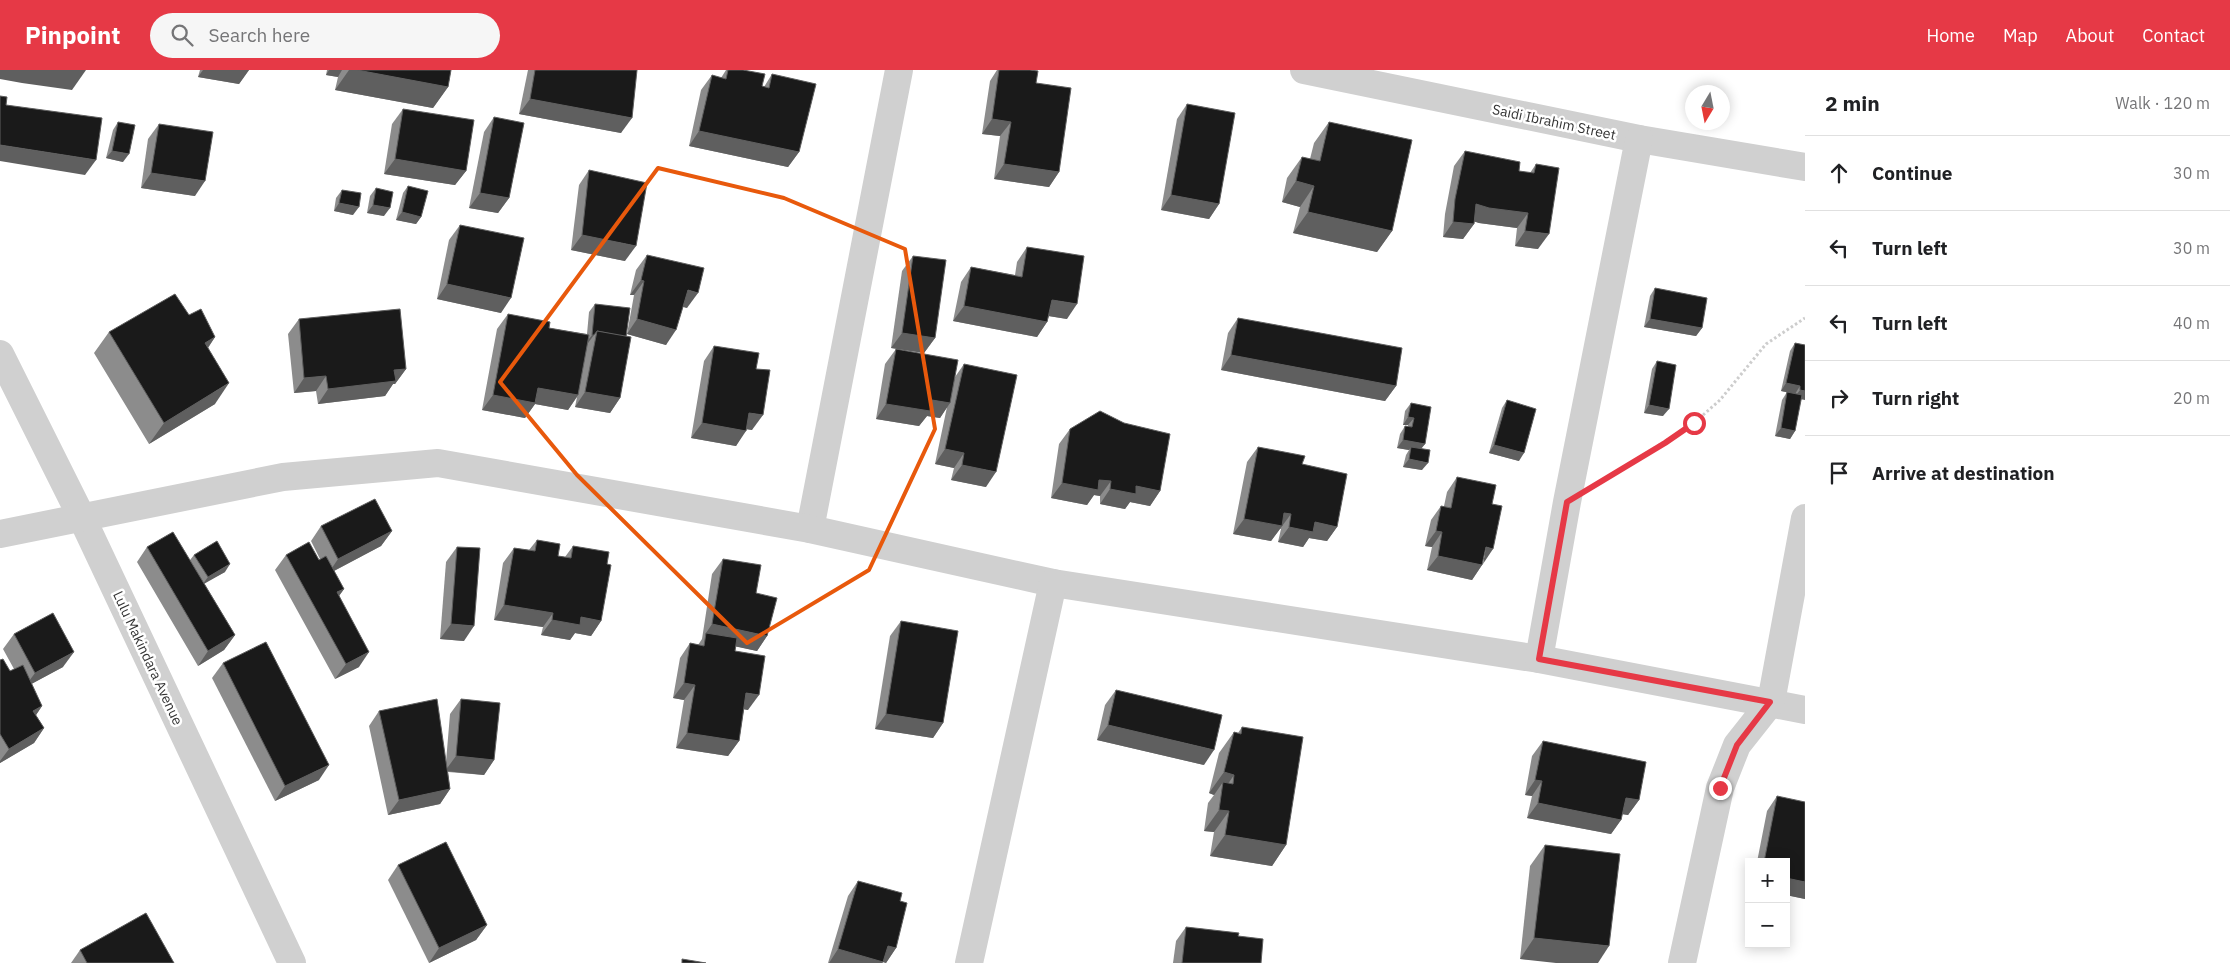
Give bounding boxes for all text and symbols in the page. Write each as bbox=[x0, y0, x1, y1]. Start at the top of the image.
search box bbox=[150, 13, 500, 58]
text: Pinpoint bbox=[25, 19, 120, 51]
icon: search bbox=[168, 21, 196, 49]
text: Search here bbox=[208, 23, 310, 47]
text: Home bbox=[1927, 24, 1975, 47]
text: Map bbox=[2003, 24, 2038, 47]
text: About bbox=[2066, 24, 2114, 47]
text: Contact bbox=[2142, 24, 2205, 47]
north arrow bbox=[1685, 85, 1730, 130]
text: 2 min bbox=[1825, 89, 1880, 117]
text: Walk · 120 m bbox=[2115, 93, 2210, 113]
street label: Saidi Ibrahim Street bbox=[1491, 100, 1617, 144]
icon: ahead bbox=[1825, 159, 1853, 187]
text: Continue bbox=[1872, 161, 1952, 185]
text: 30 m bbox=[2173, 163, 2210, 183]
icon: left bbox=[1825, 234, 1853, 262]
text: Turn left bbox=[1872, 236, 1948, 260]
text: 30 m bbox=[2173, 238, 2210, 258]
icon: left bbox=[1825, 309, 1853, 337]
text: Turn left bbox=[1872, 311, 1948, 335]
text: 40 m bbox=[2173, 313, 2210, 333]
icon: right bbox=[1825, 384, 1853, 412]
text: Turn right bbox=[1872, 386, 1959, 410]
text: 20 m bbox=[2173, 388, 2210, 408]
route start bbox=[1683, 412, 1706, 435]
icon: arrive bbox=[1825, 459, 1853, 487]
text: Arrive at destination bbox=[1872, 461, 2055, 485]
street label: Lulu Makindara Avenue bbox=[109, 588, 187, 728]
route end bbox=[1709, 777, 1732, 800]
map controls bbox=[1745, 858, 1790, 948]
button: + bbox=[1745, 858, 1790, 903]
button: − bbox=[1745, 903, 1790, 948]

